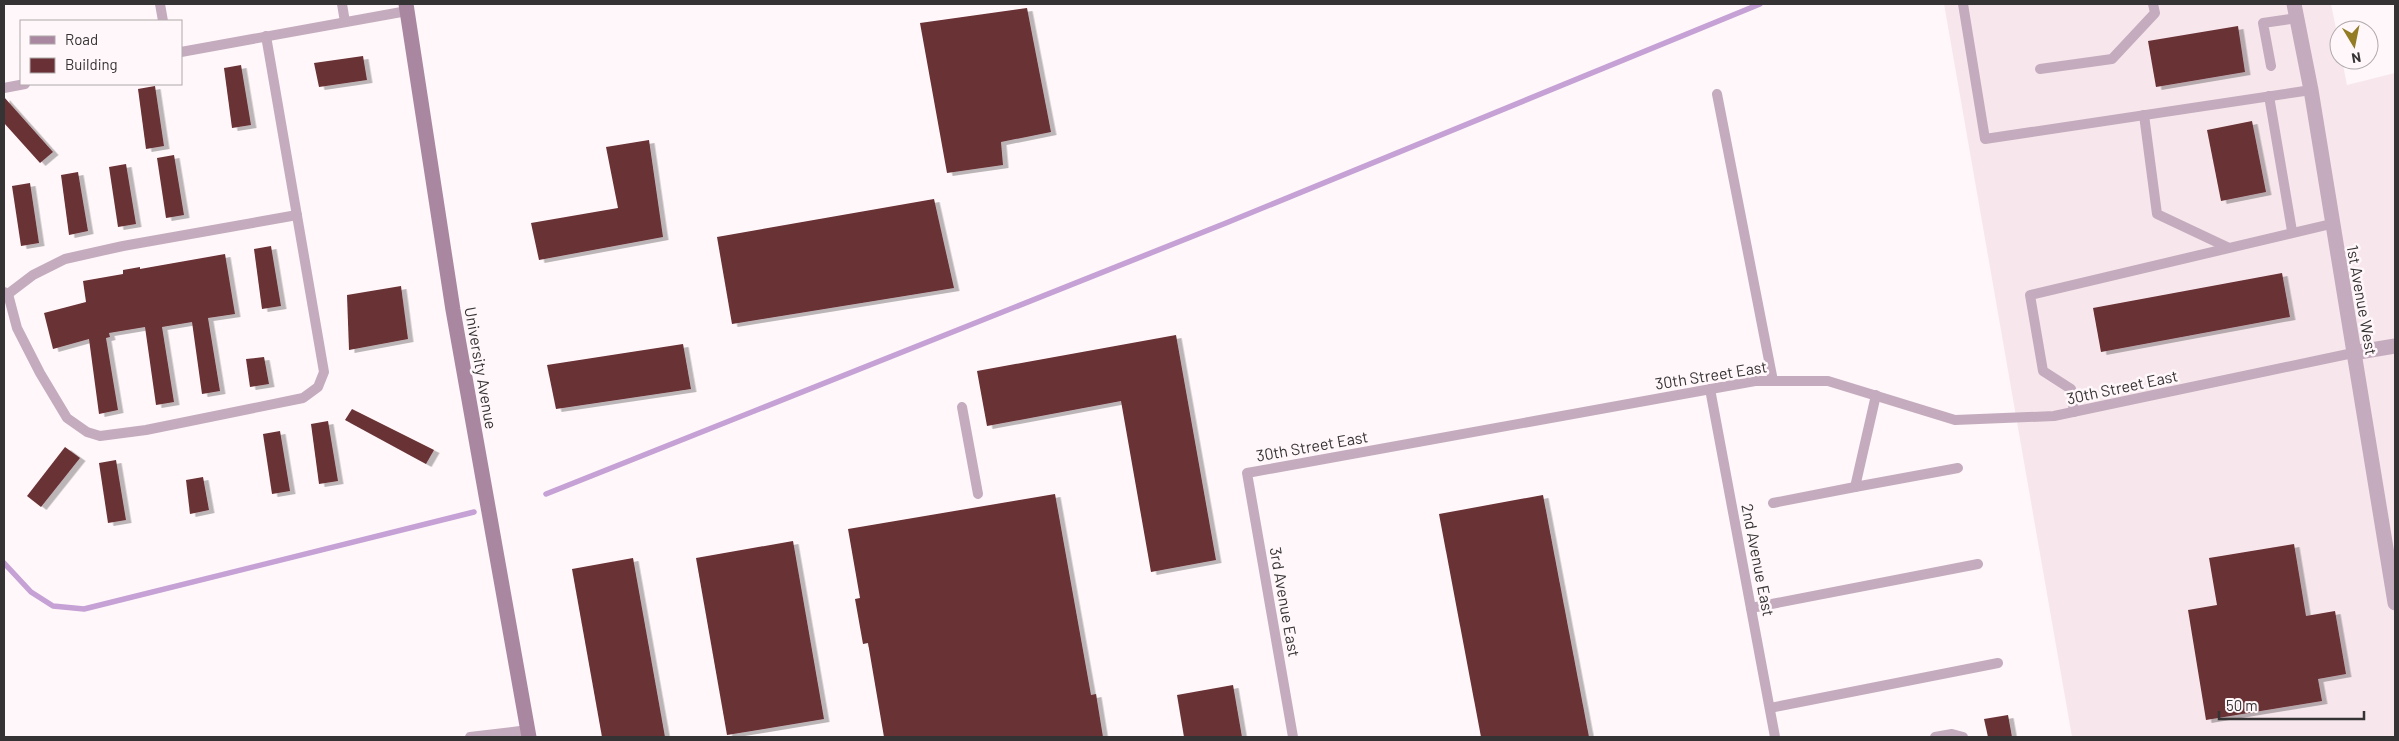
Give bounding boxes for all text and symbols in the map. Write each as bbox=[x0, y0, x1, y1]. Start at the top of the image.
legend bbox=[20, 20, 182, 85]
north arrow bbox=[2329, 20, 2379, 70]
text: Road bbox=[65, 30, 98, 48]
text: N bbox=[2350, 49, 2362, 67]
text: Building bbox=[65, 55, 118, 73]
street label: 1st Avenue West bbox=[2343, 243, 2382, 356]
street label: University Avenue bbox=[461, 305, 502, 430]
street label: 30th Street East bbox=[1654, 356, 1768, 393]
street label: 30th Street East bbox=[2065, 365, 2179, 408]
street label: 30th Street East bbox=[1255, 426, 1369, 465]
street label: 2nd Avenue East bbox=[1738, 502, 1779, 618]
street label: 3rd Avenue East bbox=[1266, 545, 1305, 658]
scale bar bbox=[2219, 688, 2364, 720]
text: 50 m bbox=[2226, 696, 2258, 714]

